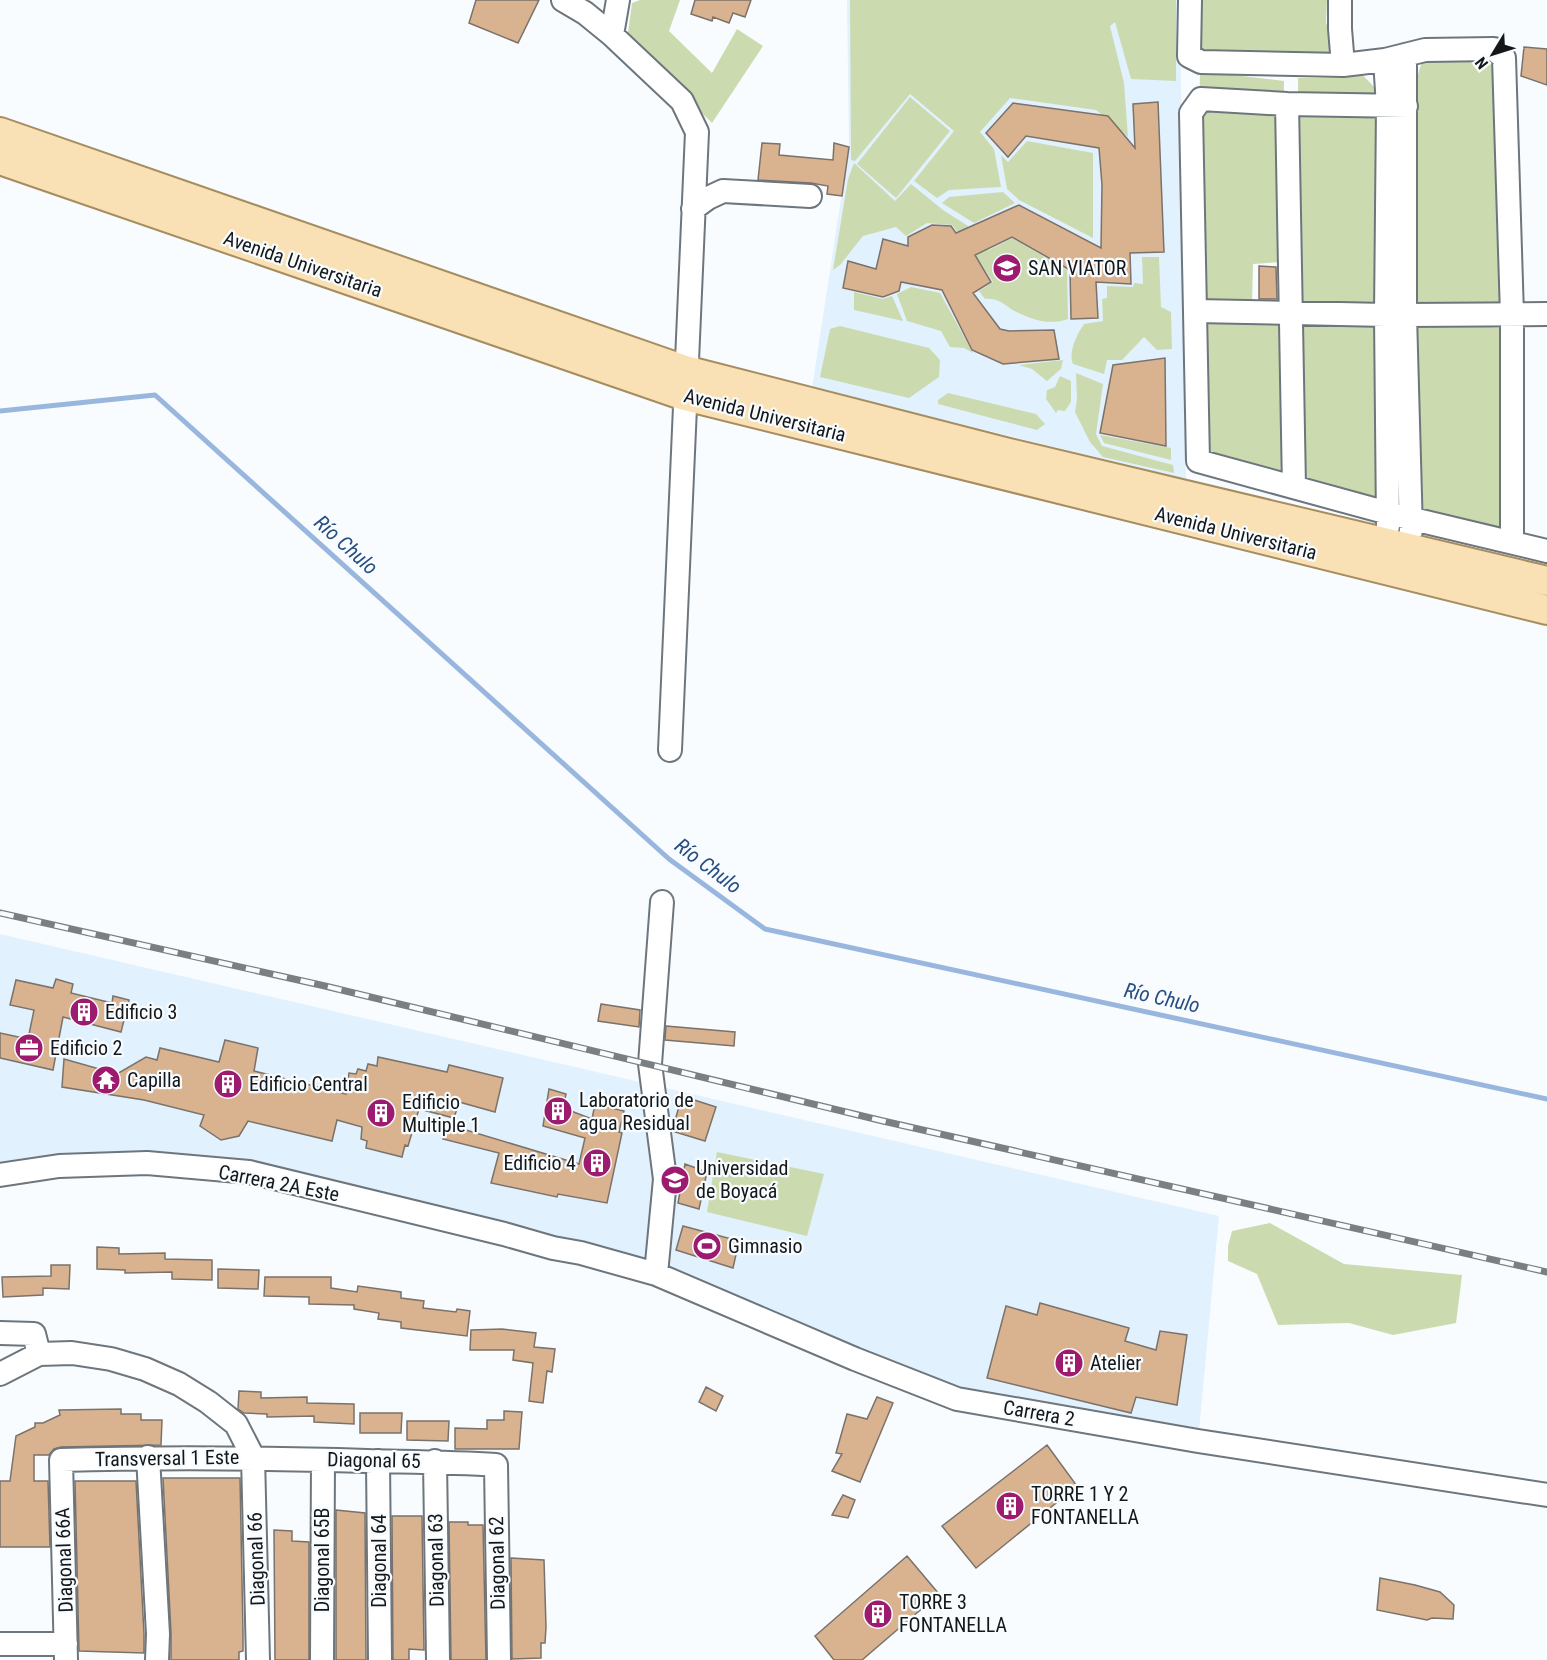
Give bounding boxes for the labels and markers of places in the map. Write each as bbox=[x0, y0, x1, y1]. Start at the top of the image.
school or university icon: SAN VIATOR bbox=[991, 252, 1023, 284]
place label: SAN VIATOR bbox=[1028, 256, 1127, 280]
building icon: Edificio 3 bbox=[68, 996, 100, 1028]
place label: Edificio 3 bbox=[105, 1000, 177, 1024]
office icon: Edificio 2 bbox=[13, 1032, 45, 1064]
place label: Edificio 2 bbox=[50, 1036, 123, 1060]
temple icon: Capilla bbox=[90, 1064, 122, 1096]
place label: Capilla bbox=[127, 1068, 181, 1092]
building icon: Edificio Central bbox=[212, 1068, 244, 1100]
place label: Edificio Central bbox=[249, 1072, 368, 1096]
place label: Laboratorio de agua Residual bbox=[579, 1088, 694, 1135]
place label: Edificio Multiple 1 bbox=[402, 1090, 480, 1137]
building icon: Laboratorio de agua Residual bbox=[542, 1095, 574, 1127]
building icon: Edificio Multiple 1 bbox=[365, 1097, 397, 1129]
building icon: Edificio 4 bbox=[581, 1147, 613, 1179]
place label: Edificio 4 bbox=[504, 1151, 576, 1175]
place label: Universidad de Boyacá bbox=[696, 1156, 789, 1203]
school or university icon: Universidad de Boyacá bbox=[659, 1164, 691, 1196]
sports icon: Gimnasio bbox=[691, 1230, 723, 1262]
place label: Gimnasio bbox=[728, 1234, 802, 1258]
building icon: Atelier bbox=[1053, 1347, 1085, 1379]
place label: Atelier bbox=[1090, 1351, 1141, 1375]
place label: TORRE 1 Y 2 FONTANELLA bbox=[1031, 1482, 1139, 1529]
building icon: TORRE 1 Y 2 FONTANELLA bbox=[994, 1490, 1026, 1522]
place label: TORRE 3 FONTANELLA bbox=[899, 1590, 1007, 1637]
building icon: TORRE 3 FONTANELLA bbox=[862, 1598, 894, 1630]

